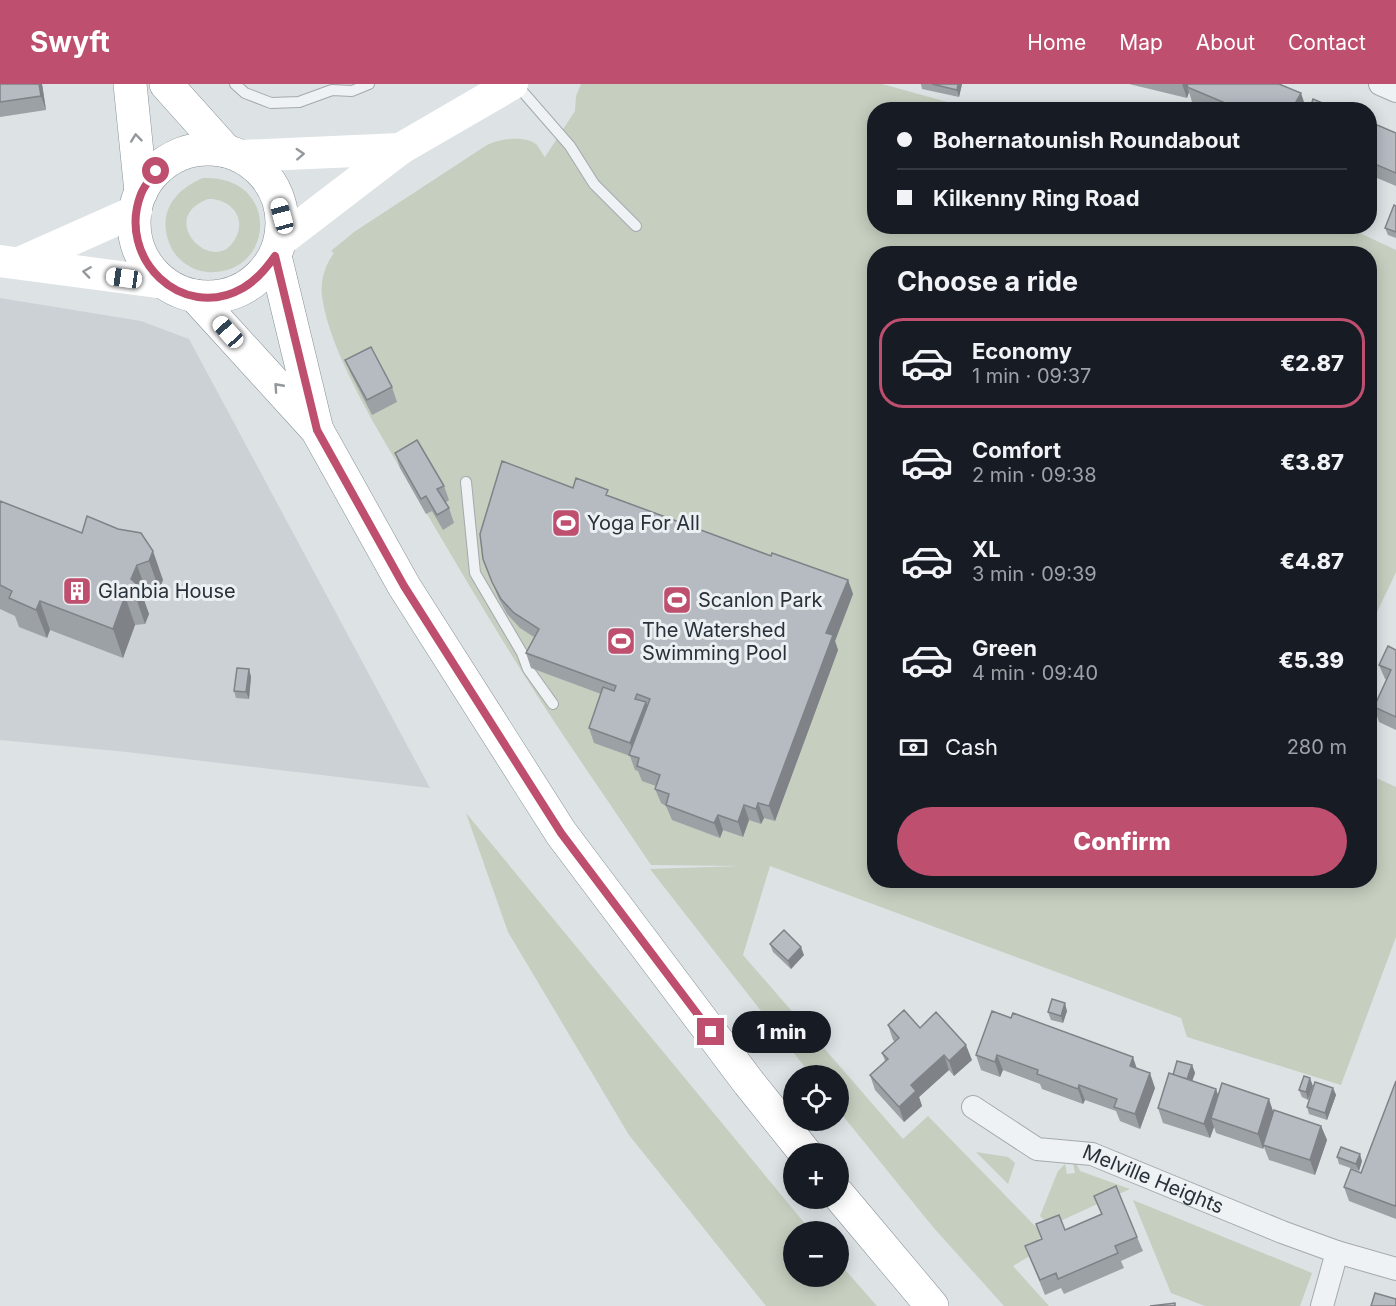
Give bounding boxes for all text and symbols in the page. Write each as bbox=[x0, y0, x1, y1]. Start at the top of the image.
text: Swyft bbox=[30, 25, 110, 59]
text: Home bbox=[1027, 30, 1086, 55]
text: Map bbox=[1119, 30, 1163, 55]
text: About bbox=[1196, 30, 1255, 55]
text: Contact bbox=[1288, 30, 1366, 55]
text: Bohernatounish Roundabout bbox=[933, 127, 1240, 153]
one-way arrow bbox=[130, 133, 143, 142]
one-way arrow bbox=[296, 147, 305, 160]
route start bbox=[142, 157, 169, 184]
text: Kilkenny Ring Road bbox=[933, 185, 1140, 211]
car bbox=[269, 196, 295, 236]
text: Choose a ride bbox=[897, 265, 1078, 298]
one-way arrow bbox=[82, 267, 91, 279]
car bbox=[105, 267, 143, 289]
car bbox=[209, 313, 247, 351]
icon: car bbox=[900, 336, 954, 390]
text: Economy bbox=[972, 338, 1072, 364]
text: €2.87 bbox=[1280, 350, 1344, 376]
text: 1 min · 09:37 bbox=[972, 364, 1091, 388]
one-way arrow bbox=[274, 383, 285, 393]
icon: car bbox=[900, 435, 954, 489]
text: Comfort bbox=[972, 437, 1061, 463]
text: €3.87 bbox=[1280, 449, 1344, 475]
text: 2 min · 09:38 bbox=[972, 463, 1097, 487]
sports icon: Yoga For All bbox=[550, 507, 582, 539]
place label: Yoga For All bbox=[587, 511, 700, 535]
icon: car bbox=[900, 534, 954, 588]
text: XL bbox=[972, 536, 1001, 562]
text: €4.87 bbox=[1280, 548, 1344, 574]
text: 3 min · 09:39 bbox=[972, 562, 1097, 586]
building icon: Glanbia House bbox=[61, 575, 93, 607]
place label: Glanbia House bbox=[98, 579, 236, 603]
sports icon: Scanlon Park bbox=[661, 584, 693, 616]
place label: Scanlon Park bbox=[698, 588, 823, 612]
place label: The Watershed Swimming Pool bbox=[642, 618, 787, 665]
sports icon: The Watershed Swimming Pool bbox=[605, 625, 637, 657]
icon: car bbox=[900, 633, 954, 687]
text: Green bbox=[972, 635, 1037, 661]
text: €5.39 bbox=[1279, 647, 1344, 673]
text: 4 min · 09:40 bbox=[972, 661, 1098, 685]
icon: cash bbox=[897, 731, 930, 764]
text: Cash bbox=[945, 734, 998, 760]
text: 280 m bbox=[1287, 735, 1347, 759]
button: Confirm bbox=[897, 807, 1347, 876]
callout: 1 min bbox=[732, 1011, 831, 1053]
route end bbox=[697, 1018, 724, 1045]
text: 1 min bbox=[756, 1020, 807, 1044]
map controls bbox=[783, 1065, 849, 1287]
button: locate bbox=[783, 1065, 849, 1131]
street label: Melville Heights bbox=[1079, 1140, 1227, 1219]
button: + bbox=[783, 1143, 849, 1209]
button: − bbox=[783, 1221, 849, 1287]

